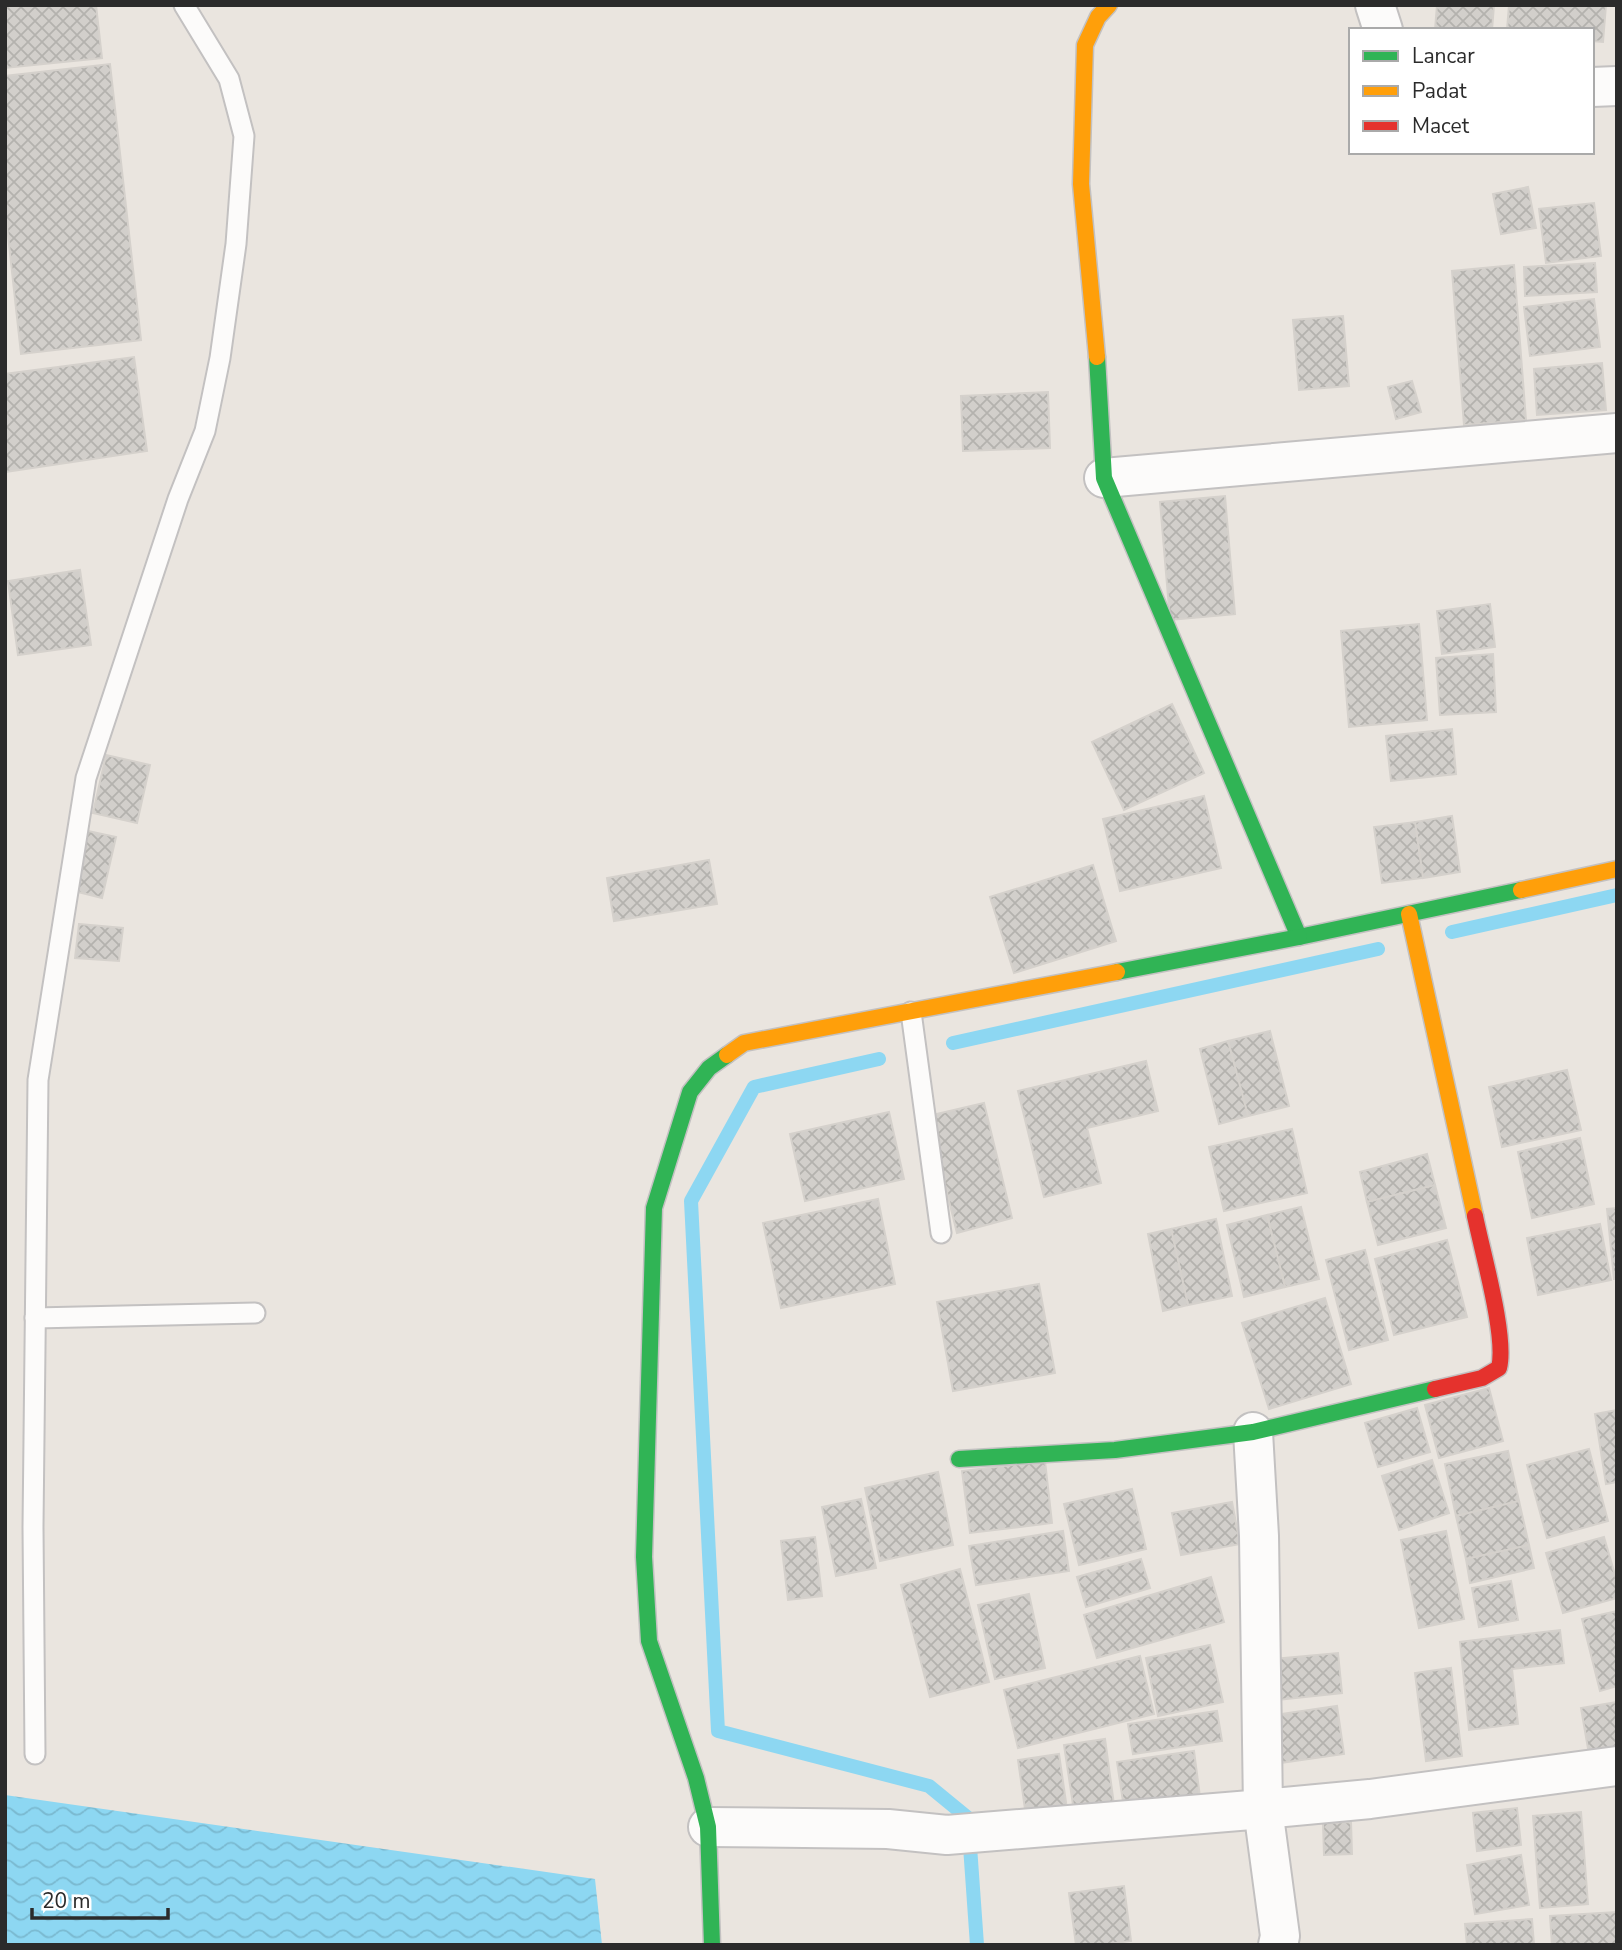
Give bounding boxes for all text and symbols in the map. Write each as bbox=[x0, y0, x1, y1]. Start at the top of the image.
legend bbox=[1349, 28, 1594, 154]
text: Lancar bbox=[1412, 42, 1475, 70]
text: Padat bbox=[1412, 77, 1467, 105]
text: Macet bbox=[1412, 112, 1470, 140]
scale bar bbox=[32, 1876, 168, 1920]
text: 20 m bbox=[42, 1887, 91, 1915]

